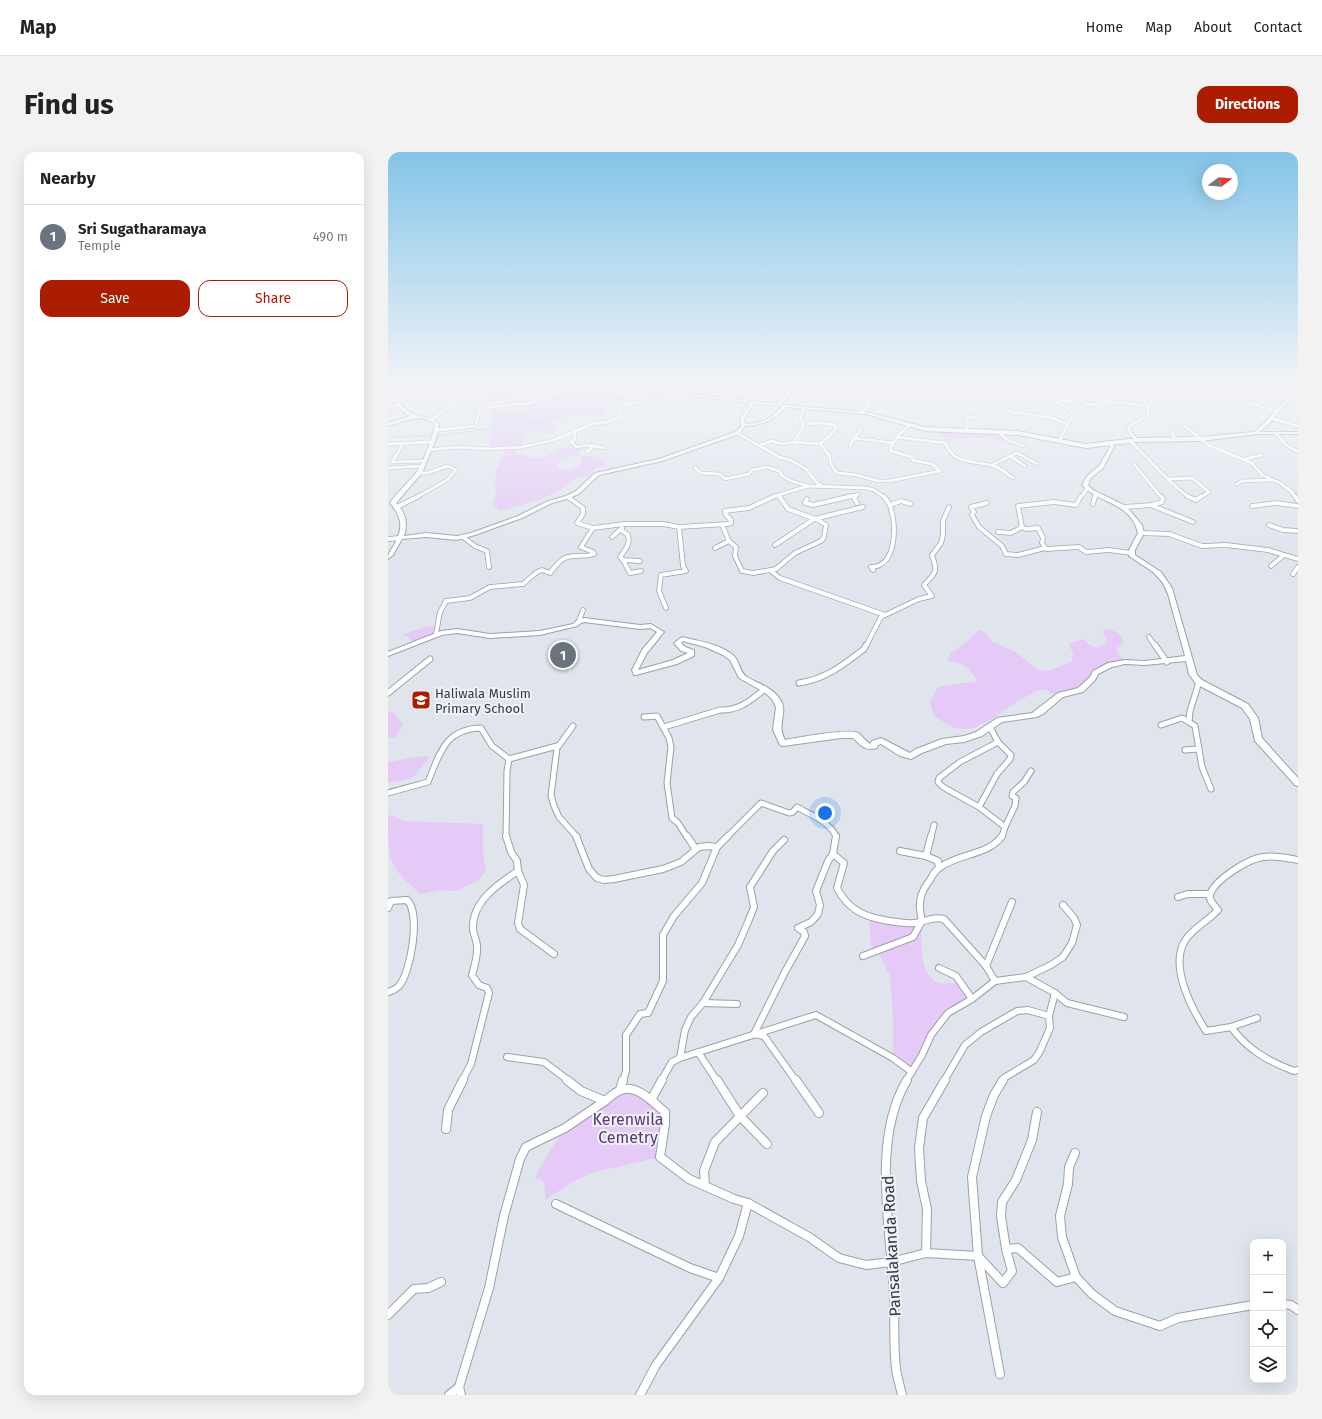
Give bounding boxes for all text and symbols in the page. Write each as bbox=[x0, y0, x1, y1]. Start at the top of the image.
text: Map bbox=[20, 16, 57, 39]
text: Home bbox=[1086, 19, 1123, 36]
text: Map bbox=[1145, 19, 1172, 36]
text: About bbox=[1194, 19, 1232, 36]
text: Contact bbox=[1254, 19, 1302, 36]
button: Directions bbox=[1197, 86, 1298, 123]
text: Find us bbox=[24, 88, 114, 121]
north arrow bbox=[1202, 164, 1238, 200]
text: Nearby bbox=[40, 168, 95, 189]
text: Sri Sugatharamaya bbox=[78, 220, 206, 238]
text: 1 bbox=[50, 229, 56, 244]
text: 490 m bbox=[313, 229, 348, 244]
text: Temple bbox=[78, 238, 121, 253]
button: Save bbox=[40, 280, 190, 317]
button: Share bbox=[198, 280, 348, 317]
pin: 1 bbox=[550, 640, 576, 670]
place label: Haliwala Muslim Primary School bbox=[435, 686, 531, 716]
school or university icon: Haliwala Muslim Primary School bbox=[410, 689, 432, 711]
your location bbox=[815, 803, 835, 823]
park label: Kerenwila Cemetry bbox=[592, 1110, 664, 1147]
street label: Pansalakanda Road bbox=[878, 1175, 905, 1317]
map controls bbox=[1250, 1239, 1286, 1383]
button: + bbox=[1250, 1239, 1286, 1275]
button: − bbox=[1250, 1275, 1286, 1311]
button: locate bbox=[1250, 1311, 1286, 1347]
button: layers bbox=[1250, 1347, 1286, 1383]

